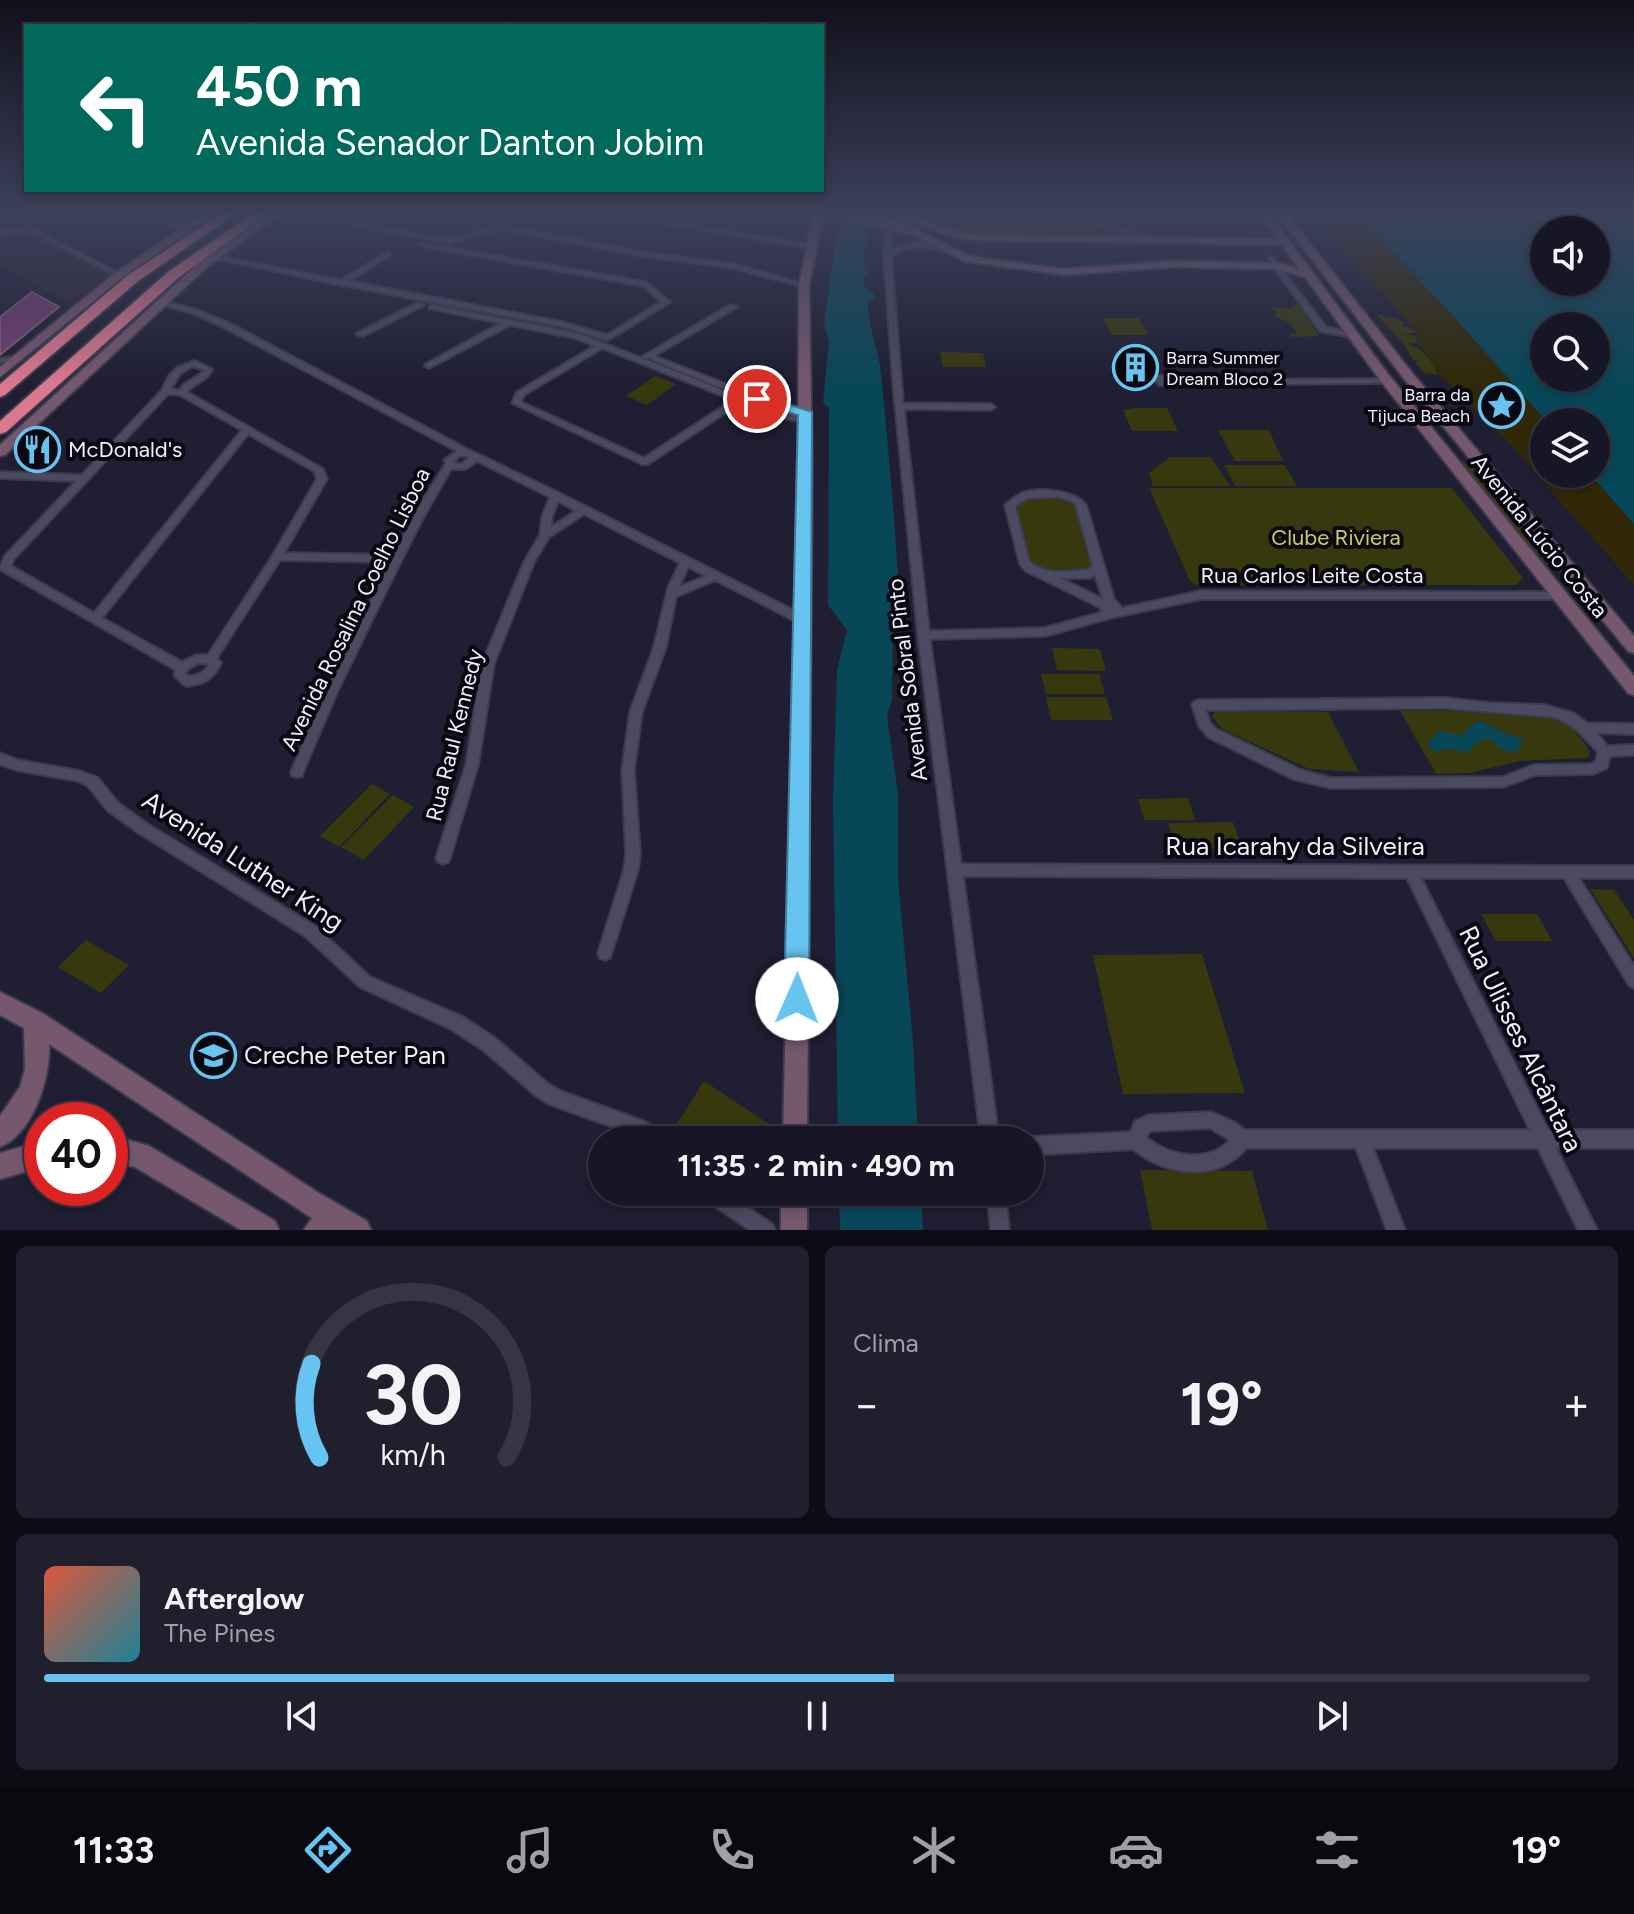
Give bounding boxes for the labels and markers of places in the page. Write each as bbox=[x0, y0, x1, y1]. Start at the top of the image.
building icon: Barra Summer Dream Bloco 2 bbox=[1111, 344, 1159, 392]
place label: Barra Summer Dream Bloco 2 bbox=[1166, 347, 1283, 390]
pin bbox=[723, 365, 791, 433]
place icon: Barra da Tijuca Beach bbox=[1477, 381, 1525, 429]
place label: Barra da Tijuca Beach bbox=[1368, 384, 1470, 427]
restaurant icon: McDonald's bbox=[13, 425, 61, 473]
place label: McDonald's bbox=[68, 436, 182, 463]
school or university icon: Creche Peter Pan bbox=[189, 1031, 237, 1079]
place label: Creche Peter Pan bbox=[244, 1039, 446, 1071]

